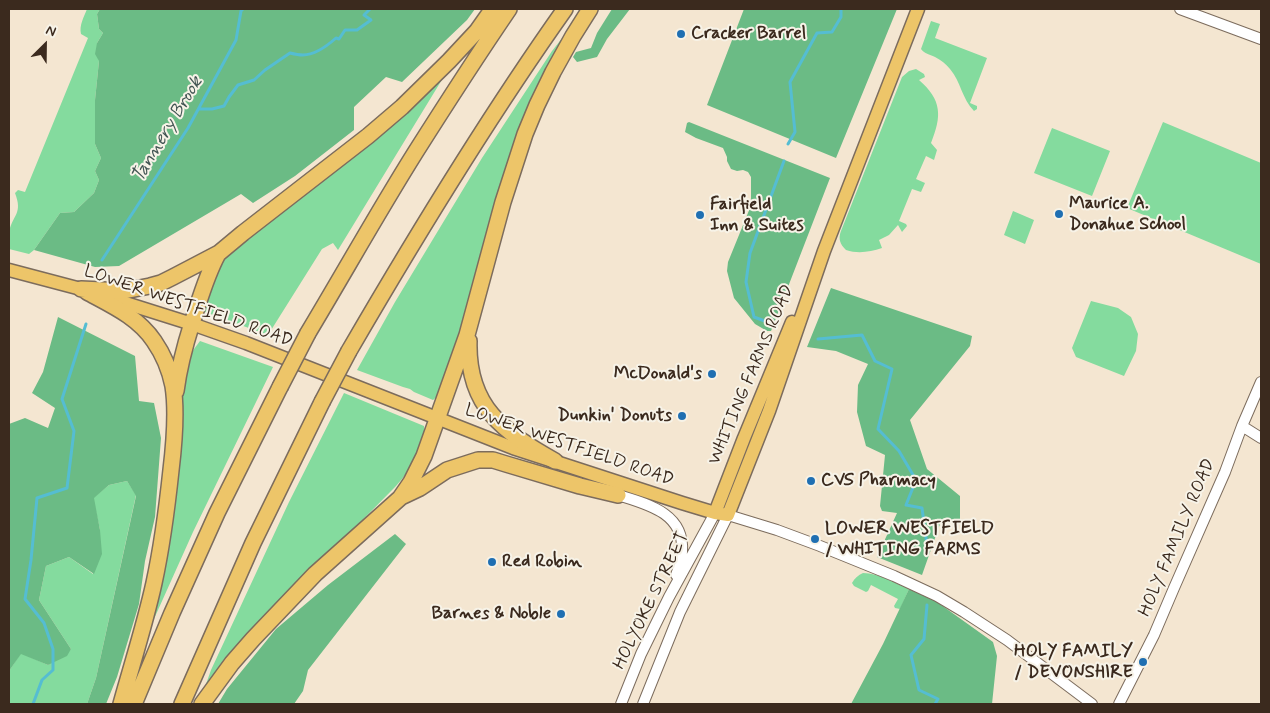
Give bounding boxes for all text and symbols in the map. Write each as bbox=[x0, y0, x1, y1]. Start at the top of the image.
north arrow bbox=[20, 20, 70, 70]
text: N bbox=[43, 21, 59, 41]
place label: Cracker Barrel bbox=[691, 23, 806, 45]
marker: Cracker Barrel bbox=[675, 28, 687, 40]
water label: Tannery Brook bbox=[127, 73, 209, 187]
place label: Maurice A. Donahue School bbox=[1069, 193, 1186, 235]
place label: Fairfield Inn & Suites bbox=[710, 194, 803, 236]
marker: Maurice A. Donahue School bbox=[1053, 208, 1065, 220]
marker: Fairfield Inn & Suites bbox=[694, 209, 706, 221]
street label: LOWER WESTFIELD ROAD bbox=[81, 261, 295, 353]
street label: WHITING FARMS ROAD bbox=[704, 282, 800, 468]
place label: McDonald's bbox=[614, 363, 702, 385]
marker: McDonald's bbox=[706, 368, 718, 380]
street label: LOWER WESTFIELD ROAD bbox=[462, 400, 676, 492]
place label: Dunkin' Donuts bbox=[558, 405, 672, 427]
marker: Dunkin' Donuts bbox=[676, 410, 688, 422]
street label: HOLY FAMILY ROAD bbox=[1135, 456, 1221, 620]
place label: CVS Pharmacy bbox=[821, 470, 936, 492]
marker: CVS Pharmacy bbox=[805, 475, 817, 487]
place label: LOWER WESTFIELD / WHITING FARMS bbox=[825, 518, 994, 560]
street label: HOLYOKE STREET bbox=[609, 529, 695, 673]
marker: LOWER WESTFIELD / WHITING FARMS bbox=[809, 533, 821, 545]
place label: Red Robin bbox=[502, 551, 582, 573]
marker: Red Robin bbox=[486, 556, 498, 568]
place label: Barnes & Noble bbox=[432, 603, 551, 625]
marker: Barnes & Noble bbox=[555, 608, 567, 620]
place label: HOLY FAMILY / DEVONSHIRE bbox=[1014, 641, 1133, 684]
marker: HOLY FAMILY / DEVONSHIRE bbox=[1137, 656, 1149, 668]

